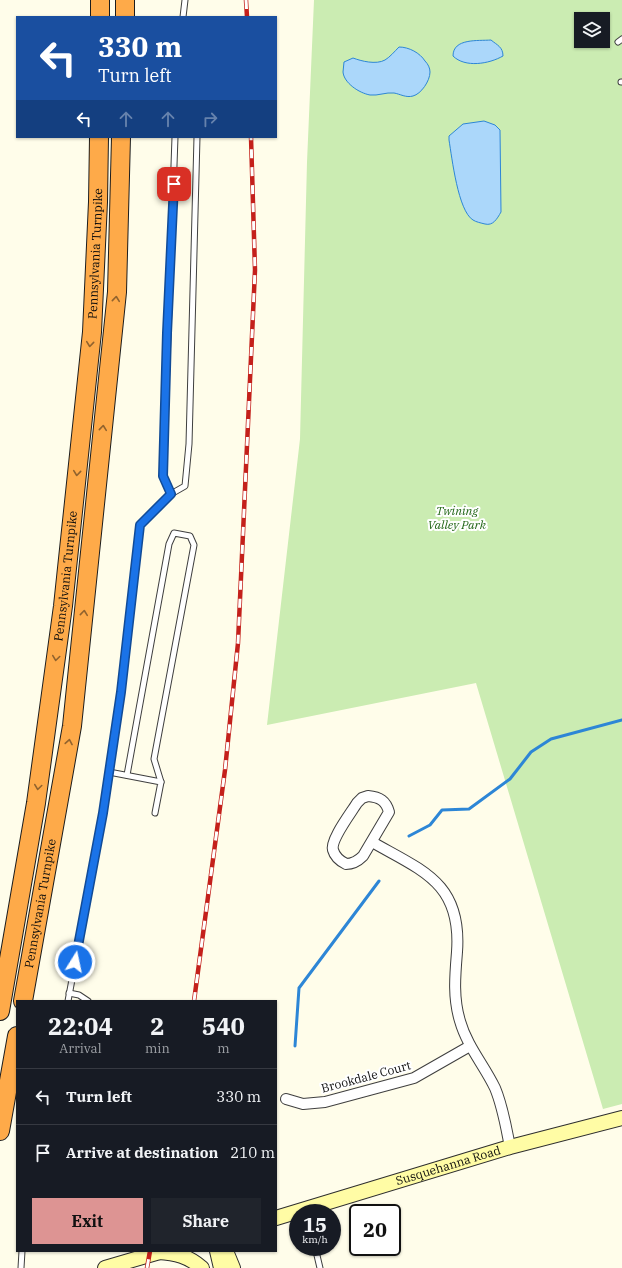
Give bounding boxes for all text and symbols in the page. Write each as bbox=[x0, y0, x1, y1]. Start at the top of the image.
map controls bbox=[574, 12, 610, 48]
button: layers bbox=[574, 12, 610, 48]
text: 330 m bbox=[98, 28, 182, 65]
icon: left bbox=[32, 32, 84, 84]
text: Turn left bbox=[98, 64, 172, 87]
icon: left bbox=[73, 108, 95, 130]
icon: ahead bbox=[115, 108, 137, 130]
icon: ahead bbox=[157, 108, 179, 130]
icon: right bbox=[199, 108, 221, 130]
pin bbox=[157, 167, 191, 201]
icon: arrive bbox=[163, 173, 185, 195]
street label: Pennsylvania Turnpike bbox=[85, 188, 105, 319]
one-way arrow bbox=[112, 296, 121, 302]
one-way arrow bbox=[86, 341, 95, 347]
one-way arrow bbox=[98, 425, 107, 431]
one-way arrow bbox=[73, 470, 82, 476]
park label: Twining Valley Park bbox=[428, 503, 487, 532]
street label: Pennsylvania Turnpike bbox=[50, 510, 80, 642]
one-way arrow bbox=[79, 610, 88, 616]
one-way arrow bbox=[52, 655, 61, 661]
one-way arrow bbox=[65, 739, 73, 745]
one-way arrow bbox=[34, 784, 43, 790]
street label: Pennsylvania Turnpike bbox=[21, 838, 59, 969]
position arrow bbox=[54, 941, 96, 983]
text: 22:04 bbox=[48, 1010, 113, 1042]
text: 2 bbox=[150, 1010, 165, 1042]
text: 540 bbox=[202, 1010, 245, 1042]
text: Arrival bbox=[59, 1040, 102, 1057]
text: min bbox=[145, 1040, 170, 1057]
text: m bbox=[217, 1040, 230, 1057]
street label: Brookdale Court bbox=[319, 1057, 412, 1096]
icon: left bbox=[32, 1086, 54, 1108]
text: Turn left bbox=[66, 1087, 132, 1106]
text: 330 m bbox=[216, 1087, 261, 1106]
icon: arrive bbox=[32, 1142, 54, 1164]
street label: Susquehanna Road bbox=[394, 1142, 502, 1188]
text: Arrive at destination bbox=[66, 1143, 218, 1162]
text: 210 m bbox=[230, 1143, 275, 1162]
button: Exit bbox=[32, 1198, 143, 1244]
button: Share bbox=[151, 1198, 261, 1244]
speed limit sign: 20 bbox=[349, 1204, 401, 1256]
text: 15 bbox=[303, 1211, 327, 1238]
text: km/h bbox=[302, 1233, 328, 1246]

